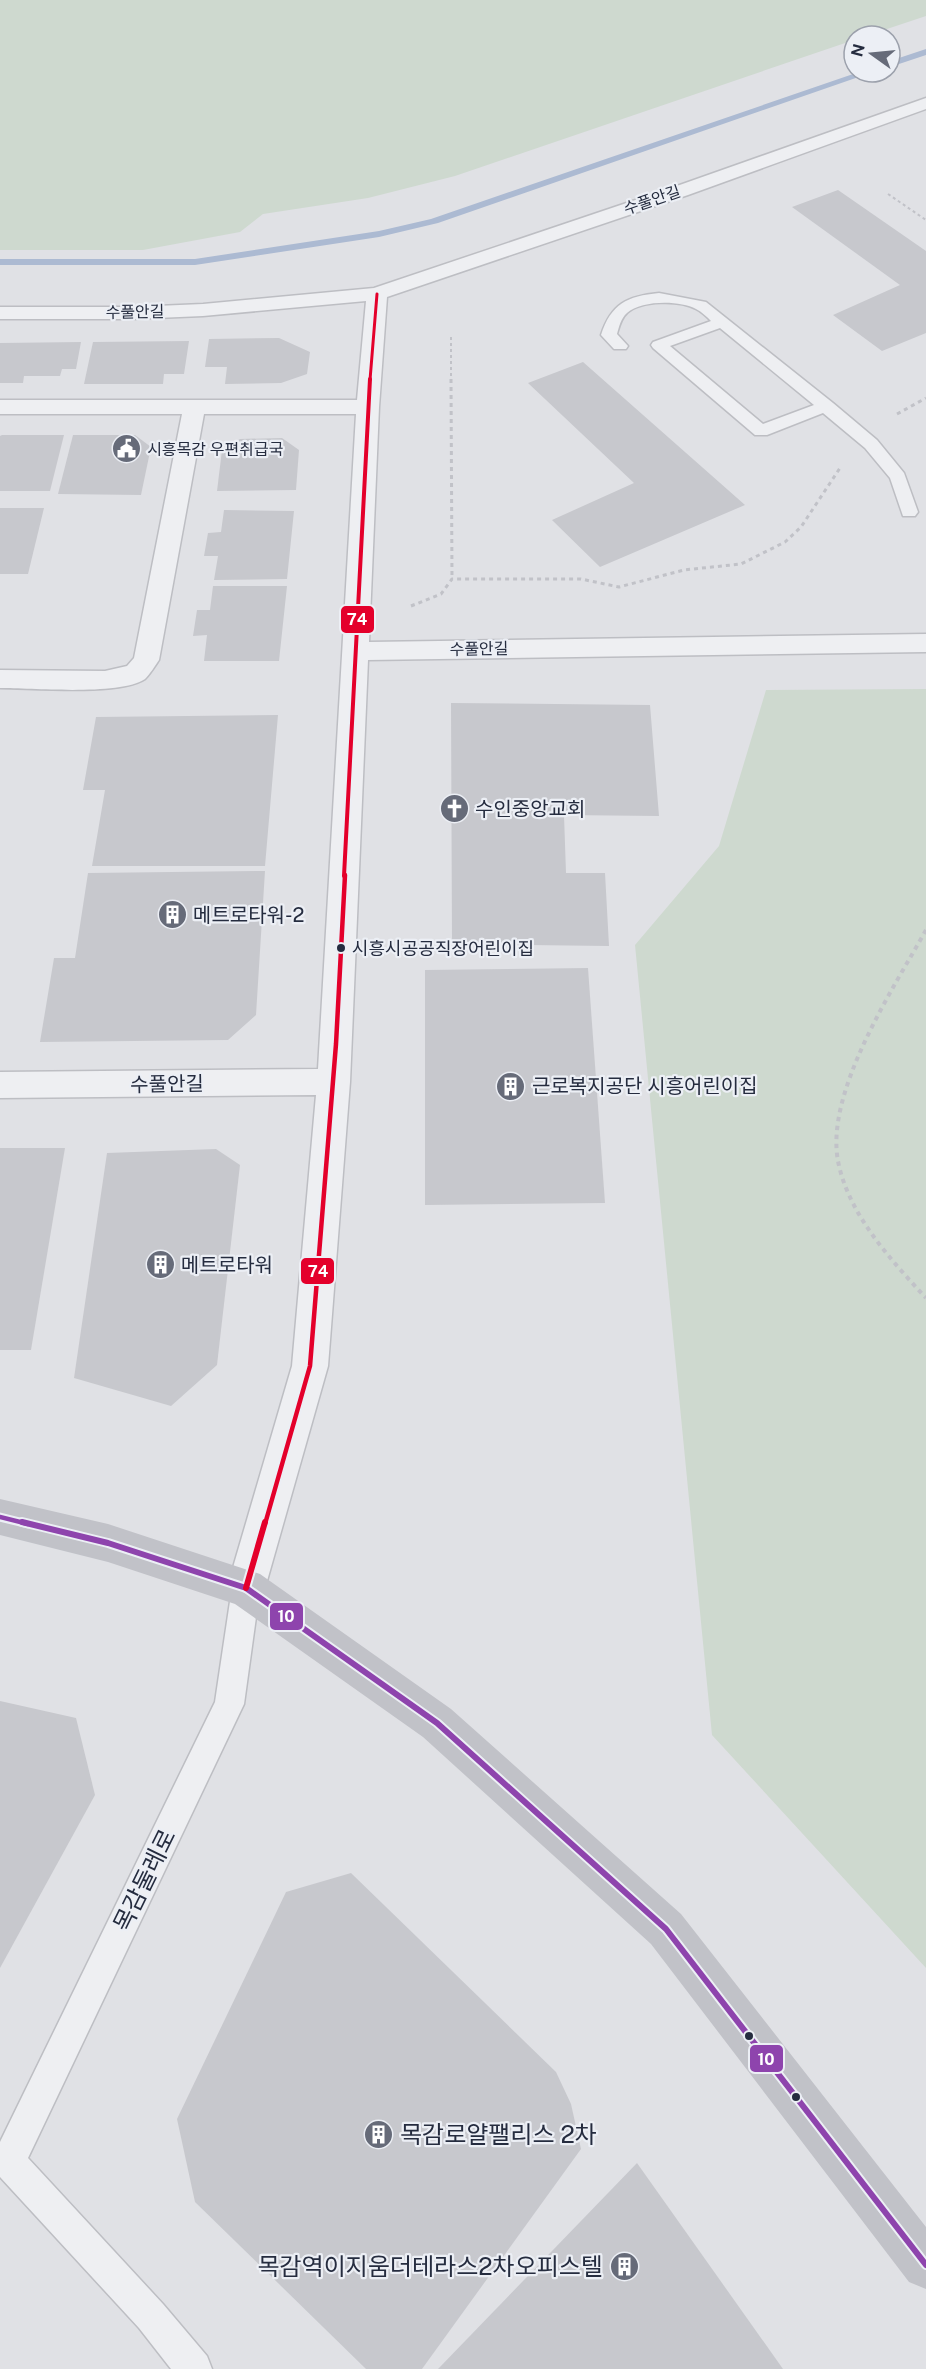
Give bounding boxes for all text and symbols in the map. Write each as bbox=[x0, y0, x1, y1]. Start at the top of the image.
north arrow bbox=[842, 24, 902, 84]
text: N bbox=[847, 42, 869, 59]
street label: 수풀안길 bbox=[621, 181, 683, 219]
street label: 수풀안길 bbox=[105, 302, 165, 322]
public building icon: 시흥목감 우편취급국 bbox=[110, 433, 142, 465]
place label: 시흥목감 우편취급국 bbox=[147, 440, 283, 459]
line badge: 74 bbox=[340, 605, 375, 634]
text: 74 bbox=[347, 610, 368, 629]
street label: 수풀안길 bbox=[449, 639, 509, 659]
church icon: 수인중앙교회 bbox=[438, 793, 470, 825]
place label: 수인중앙교회 bbox=[475, 797, 585, 821]
building icon: 메트로타워-2 bbox=[156, 899, 188, 931]
place label: 메트로타워-2 bbox=[193, 903, 304, 927]
place label: 시흥시공공직장어린이집 bbox=[352, 938, 534, 959]
marker: 시흥시공공직장어린이집 bbox=[335, 942, 347, 954]
building icon: 근로복지공단 시흥어린이집 bbox=[495, 1070, 527, 1102]
street label: 수풀안길 bbox=[130, 1071, 204, 1097]
place label: 근로복지공단 시흥어린이집 bbox=[532, 1074, 758, 1098]
building icon: 메트로타워 bbox=[144, 1249, 176, 1281]
place label: 메트로타워 bbox=[181, 1253, 273, 1277]
line badge: 74 bbox=[300, 1257, 335, 1285]
text: 74 bbox=[308, 1262, 329, 1281]
line badge: 10 bbox=[269, 1602, 304, 1631]
text: 10 bbox=[277, 1607, 295, 1626]
street label: 목감둘레로 bbox=[107, 1824, 181, 1936]
unlabelled marker bbox=[743, 2030, 755, 2042]
line badge: 10 bbox=[749, 2044, 784, 2073]
text: 10 bbox=[757, 2050, 775, 2069]
unlabelled marker bbox=[790, 2091, 802, 2103]
building icon: 목감로얄팰리스 2차 bbox=[363, 2118, 395, 2150]
place label: 목감로얄팰리스 2차 bbox=[400, 2120, 597, 2148]
building icon: 목감역이지움더테라스2차오피스텔 bbox=[608, 2250, 640, 2282]
place label: 목감역이지움더테라스2차오피스텔 bbox=[257, 2252, 603, 2280]

